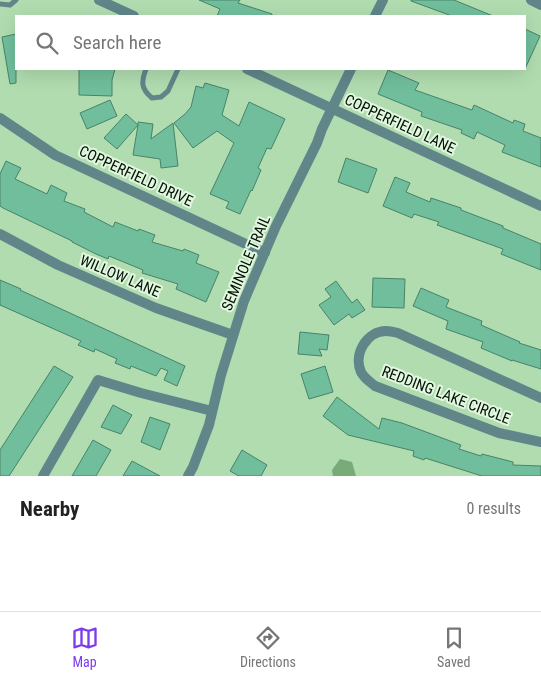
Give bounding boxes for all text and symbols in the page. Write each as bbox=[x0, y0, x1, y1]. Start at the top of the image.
search box bbox=[15, 15, 526, 70]
icon: search bbox=[33, 29, 61, 57]
text: Search here bbox=[73, 31, 161, 54]
street label: COPPERFIELD LANE bbox=[342, 91, 458, 157]
street label: COPPERFIELD DRIVE bbox=[76, 142, 196, 210]
street label: SEMINOLE TRAIL bbox=[218, 213, 274, 313]
street label: WILLOW LANE bbox=[77, 251, 163, 301]
street label: REDDING LAKE CIRCLE bbox=[379, 362, 513, 428]
text: Nearby bbox=[20, 497, 79, 521]
text: 0 results bbox=[466, 499, 521, 518]
tab: Map bbox=[71, 624, 99, 670]
tab: Directions bbox=[240, 624, 296, 670]
tab: Saved bbox=[437, 624, 470, 670]

